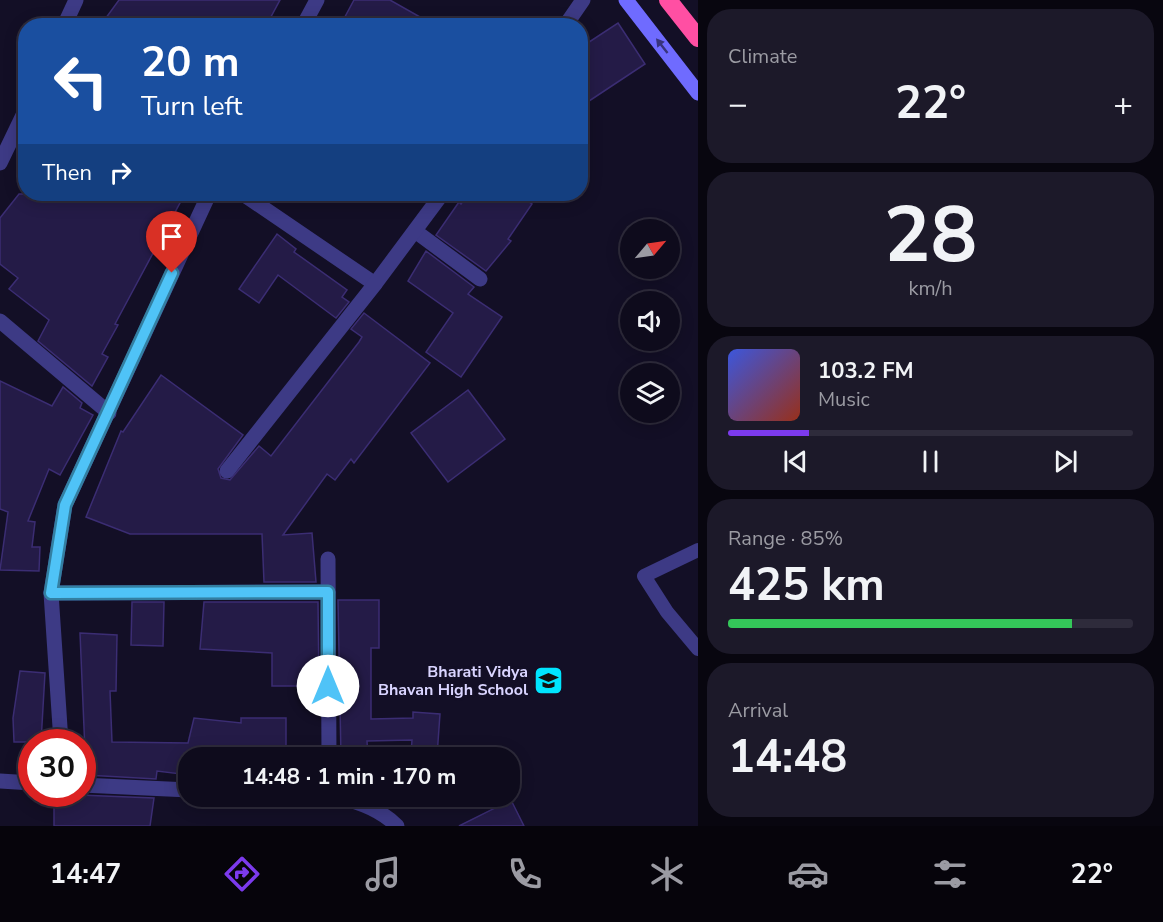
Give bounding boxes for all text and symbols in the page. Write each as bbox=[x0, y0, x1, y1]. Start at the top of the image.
text: 20 m bbox=[141, 34, 240, 91]
one-way arrow bbox=[657, 39, 669, 54]
icon: left bbox=[42, 42, 120, 120]
text: Climate bbox=[728, 43, 797, 70]
text: 22° bbox=[895, 73, 966, 134]
text: − bbox=[728, 82, 748, 127]
text: + bbox=[1113, 82, 1133, 127]
text: Turn left bbox=[141, 88, 242, 125]
icon: right bbox=[104, 156, 137, 189]
text: Then bbox=[42, 158, 92, 188]
text: 28 bbox=[884, 182, 977, 289]
pin bbox=[146, 211, 197, 273]
north arrow bbox=[620, 219, 680, 279]
map controls bbox=[620, 219, 680, 423]
icon: arrive bbox=[155, 220, 188, 253]
text: km/h bbox=[908, 275, 953, 302]
button: sound bbox=[620, 291, 680, 351]
text: 103.2 FM bbox=[818, 356, 914, 386]
button: layers bbox=[620, 363, 680, 423]
text: Music bbox=[818, 386, 870, 413]
icon: previous bbox=[779, 445, 812, 478]
icon: pause bbox=[914, 445, 947, 478]
icon: next bbox=[1049, 445, 1082, 478]
text: Range · 85% bbox=[728, 525, 843, 552]
text: 425 km bbox=[728, 555, 885, 616]
position arrow bbox=[296, 654, 360, 718]
place label: Bharati Vidya Bhavan High School bbox=[378, 661, 528, 701]
school or university icon: Bharati Vidya Bhavan High School bbox=[533, 665, 565, 697]
text: Arrival bbox=[728, 697, 788, 724]
text: 14:48 bbox=[728, 727, 847, 788]
speed limit sign: 30 bbox=[18, 729, 96, 807]
text: 14:48 · 1 min · 170 m bbox=[242, 762, 456, 792]
icon: directions bbox=[221, 853, 263, 895]
icon: music bbox=[362, 853, 404, 895]
icon: phone bbox=[504, 853, 546, 895]
icon: climate bbox=[646, 853, 688, 895]
icon: car bbox=[787, 853, 829, 895]
icon: filters bbox=[929, 853, 971, 895]
text: 14:47 bbox=[50, 856, 121, 893]
text: 22° bbox=[1070, 856, 1113, 893]

